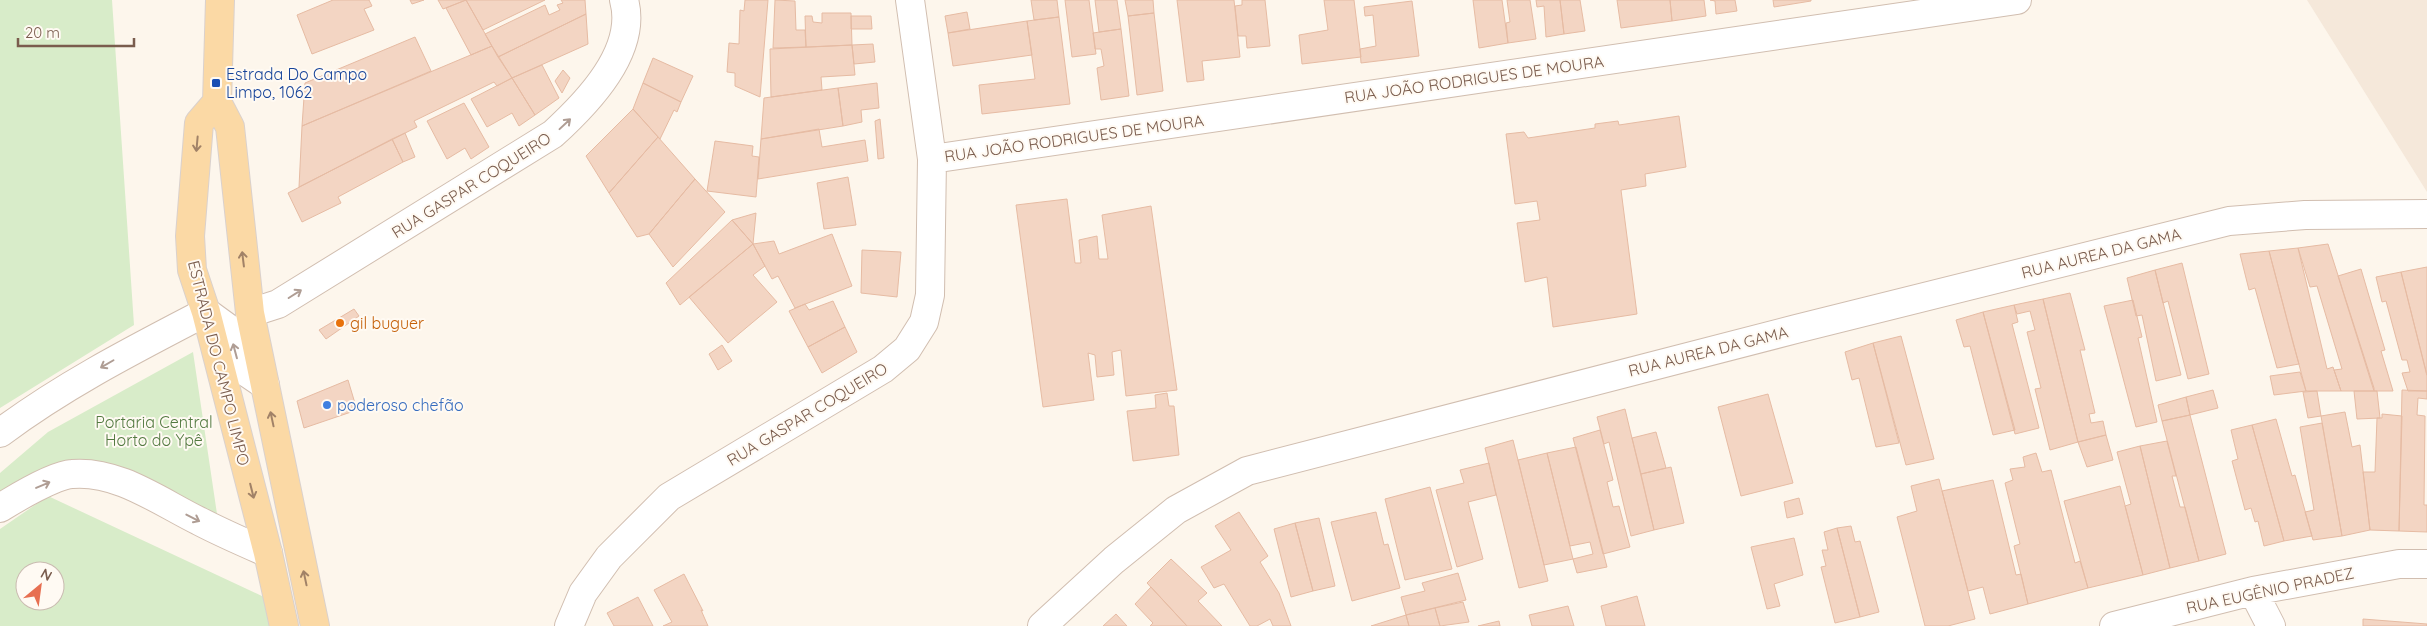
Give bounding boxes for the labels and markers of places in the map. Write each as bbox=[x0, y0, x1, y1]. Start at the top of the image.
place label: Estrada Do Campo Limpo, 1062 bbox=[226, 64, 367, 102]
marker: Estrada Do Campo Limpo, 1062 bbox=[210, 77, 222, 89]
place label: gil buguer bbox=[350, 313, 424, 333]
marker: gil buguer bbox=[334, 317, 346, 329]
place label: poderoso chefão bbox=[337, 395, 464, 415]
marker: poderoso chefão bbox=[321, 399, 333, 411]

